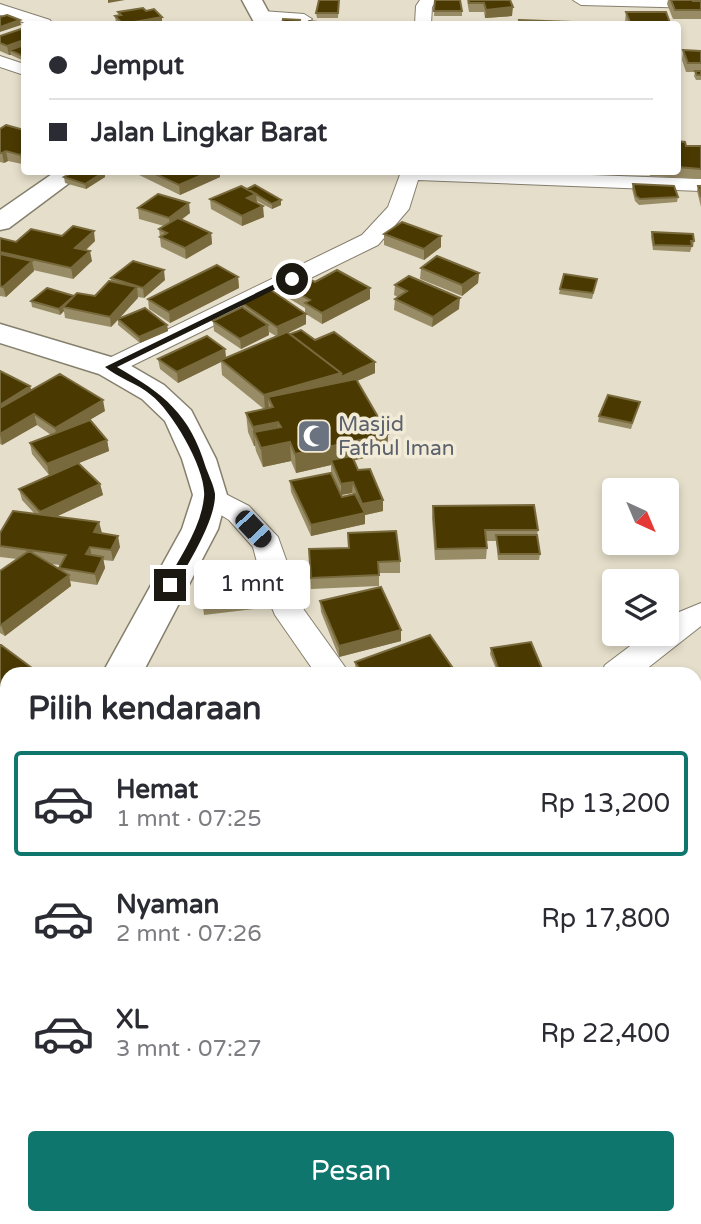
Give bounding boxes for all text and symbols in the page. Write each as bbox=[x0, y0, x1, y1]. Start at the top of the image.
text: Jemput bbox=[91, 50, 184, 81]
text: Jalan Lingkar Barat bbox=[91, 117, 327, 148]
route start bbox=[276, 263, 308, 295]
place label: Masjid Fathul Iman bbox=[338, 412, 455, 461]
mosque icon: Masjid Fathul Iman bbox=[295, 417, 333, 455]
north arrow bbox=[602, 478, 679, 555]
map controls bbox=[602, 478, 679, 646]
car bbox=[231, 506, 276, 552]
callout: 1 mnt bbox=[194, 560, 310, 610]
route end bbox=[154, 569, 186, 601]
button: layers bbox=[602, 569, 679, 646]
text: 1 mnt bbox=[220, 570, 284, 598]
text: Pilih kendaraan bbox=[28, 690, 262, 728]
icon: car bbox=[32, 772, 95, 835]
text: Hemat bbox=[116, 774, 198, 805]
text: Rp 13,200 bbox=[540, 788, 670, 819]
text: 1 mnt · 07:25 bbox=[116, 805, 262, 833]
icon: car bbox=[32, 887, 95, 950]
text: Nyaman bbox=[116, 889, 219, 920]
text: Rp 17,800 bbox=[541, 903, 670, 934]
text: 2 mnt · 07:26 bbox=[116, 920, 262, 948]
icon: car bbox=[32, 1002, 95, 1065]
text: XL bbox=[116, 1004, 148, 1035]
text: Rp 22,400 bbox=[540, 1018, 670, 1049]
text: 3 mnt · 07:27 bbox=[116, 1035, 262, 1063]
button: Pesan bbox=[28, 1131, 674, 1211]

